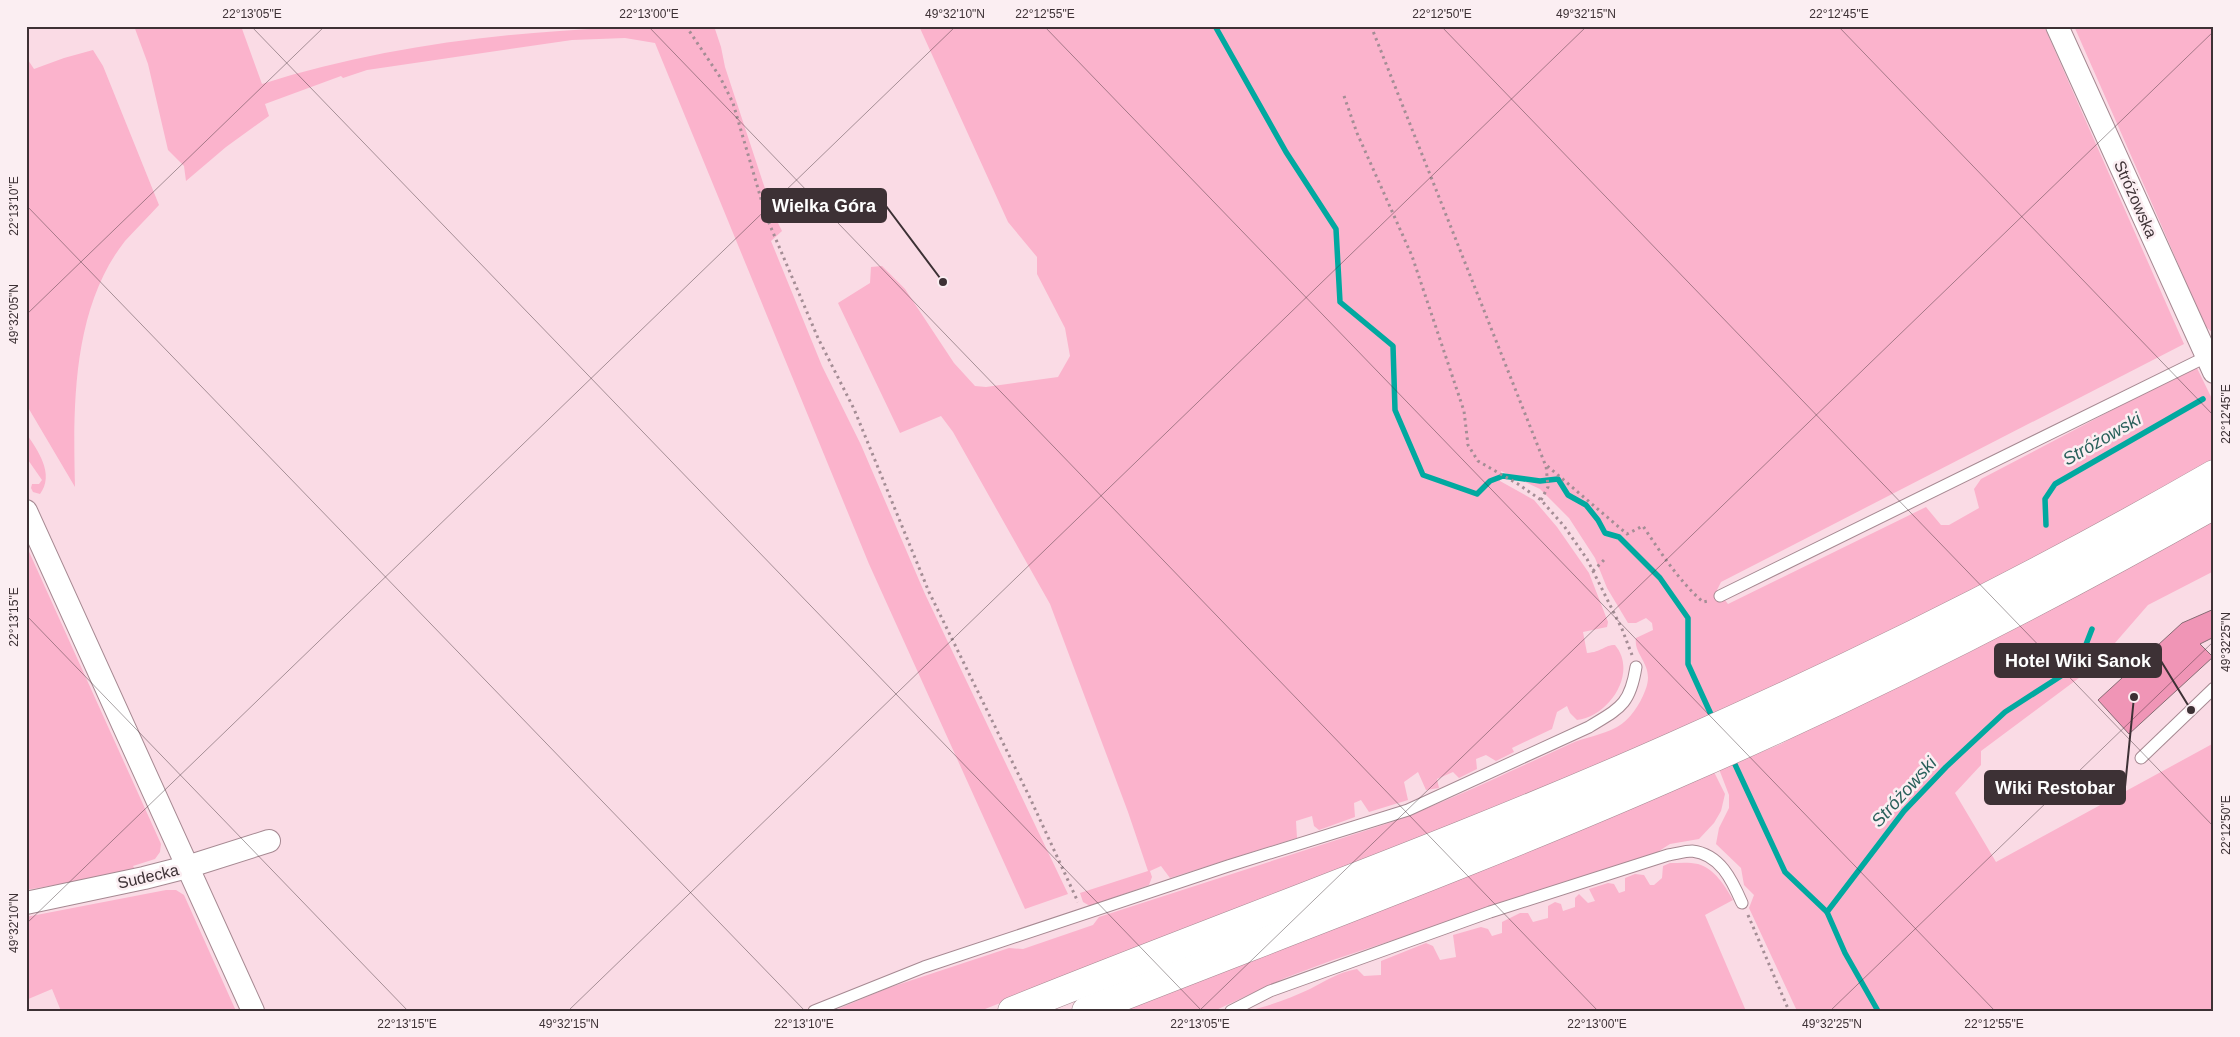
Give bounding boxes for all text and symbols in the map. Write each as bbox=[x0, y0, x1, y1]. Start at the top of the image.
text: 22°13'05"E bbox=[222, 7, 282, 21]
text: 22°13'00"E bbox=[619, 7, 679, 21]
text: 49°32'10"N bbox=[925, 7, 985, 21]
text: 22°12'55"E bbox=[1015, 7, 1075, 21]
text: 22°12'50"E bbox=[1412, 7, 1472, 21]
text: 49°32'15"N bbox=[1556, 7, 1616, 21]
text: 22°12'45"E bbox=[1809, 7, 1869, 21]
street label: Stróżowska bbox=[2111, 158, 2160, 241]
text: 22°13'10"E bbox=[7, 176, 21, 236]
callout: Wielka Góra bbox=[762, 189, 886, 222]
text: Wielka Góra bbox=[772, 196, 877, 216]
text: 49°32'05"N bbox=[7, 284, 21, 344]
text: 22°12'45"E bbox=[2219, 384, 2233, 444]
water label: Stróżowski bbox=[2059, 408, 2146, 469]
text: 22°13'15"E bbox=[7, 587, 21, 647]
text: 49°32'25"N bbox=[2219, 612, 2233, 672]
callout: Hotel Wiki Sanok bbox=[1995, 644, 2161, 677]
text: Hotel Wiki Sanok bbox=[2005, 651, 2152, 671]
water label: Stróżowski bbox=[1867, 752, 1941, 831]
callout: Wiki Restobar bbox=[1985, 771, 2125, 804]
text: Wiki Restobar bbox=[1995, 778, 2115, 798]
text: 22°12'50"E bbox=[2219, 795, 2233, 855]
street label: Sudecka bbox=[116, 861, 180, 892]
text: 49°32'10"N bbox=[7, 893, 21, 953]
text: 22°13'15"E bbox=[377, 1017, 437, 1031]
text: 49°32'15"N bbox=[539, 1017, 599, 1031]
text: 22°13'10"E bbox=[774, 1017, 834, 1031]
text: 22°13'05"E bbox=[1170, 1017, 1230, 1031]
text: 22°13'00"E bbox=[1567, 1017, 1627, 1031]
text: 49°32'25"N bbox=[1802, 1017, 1862, 1031]
text: 22°12'55"E bbox=[1964, 1017, 2024, 1031]

